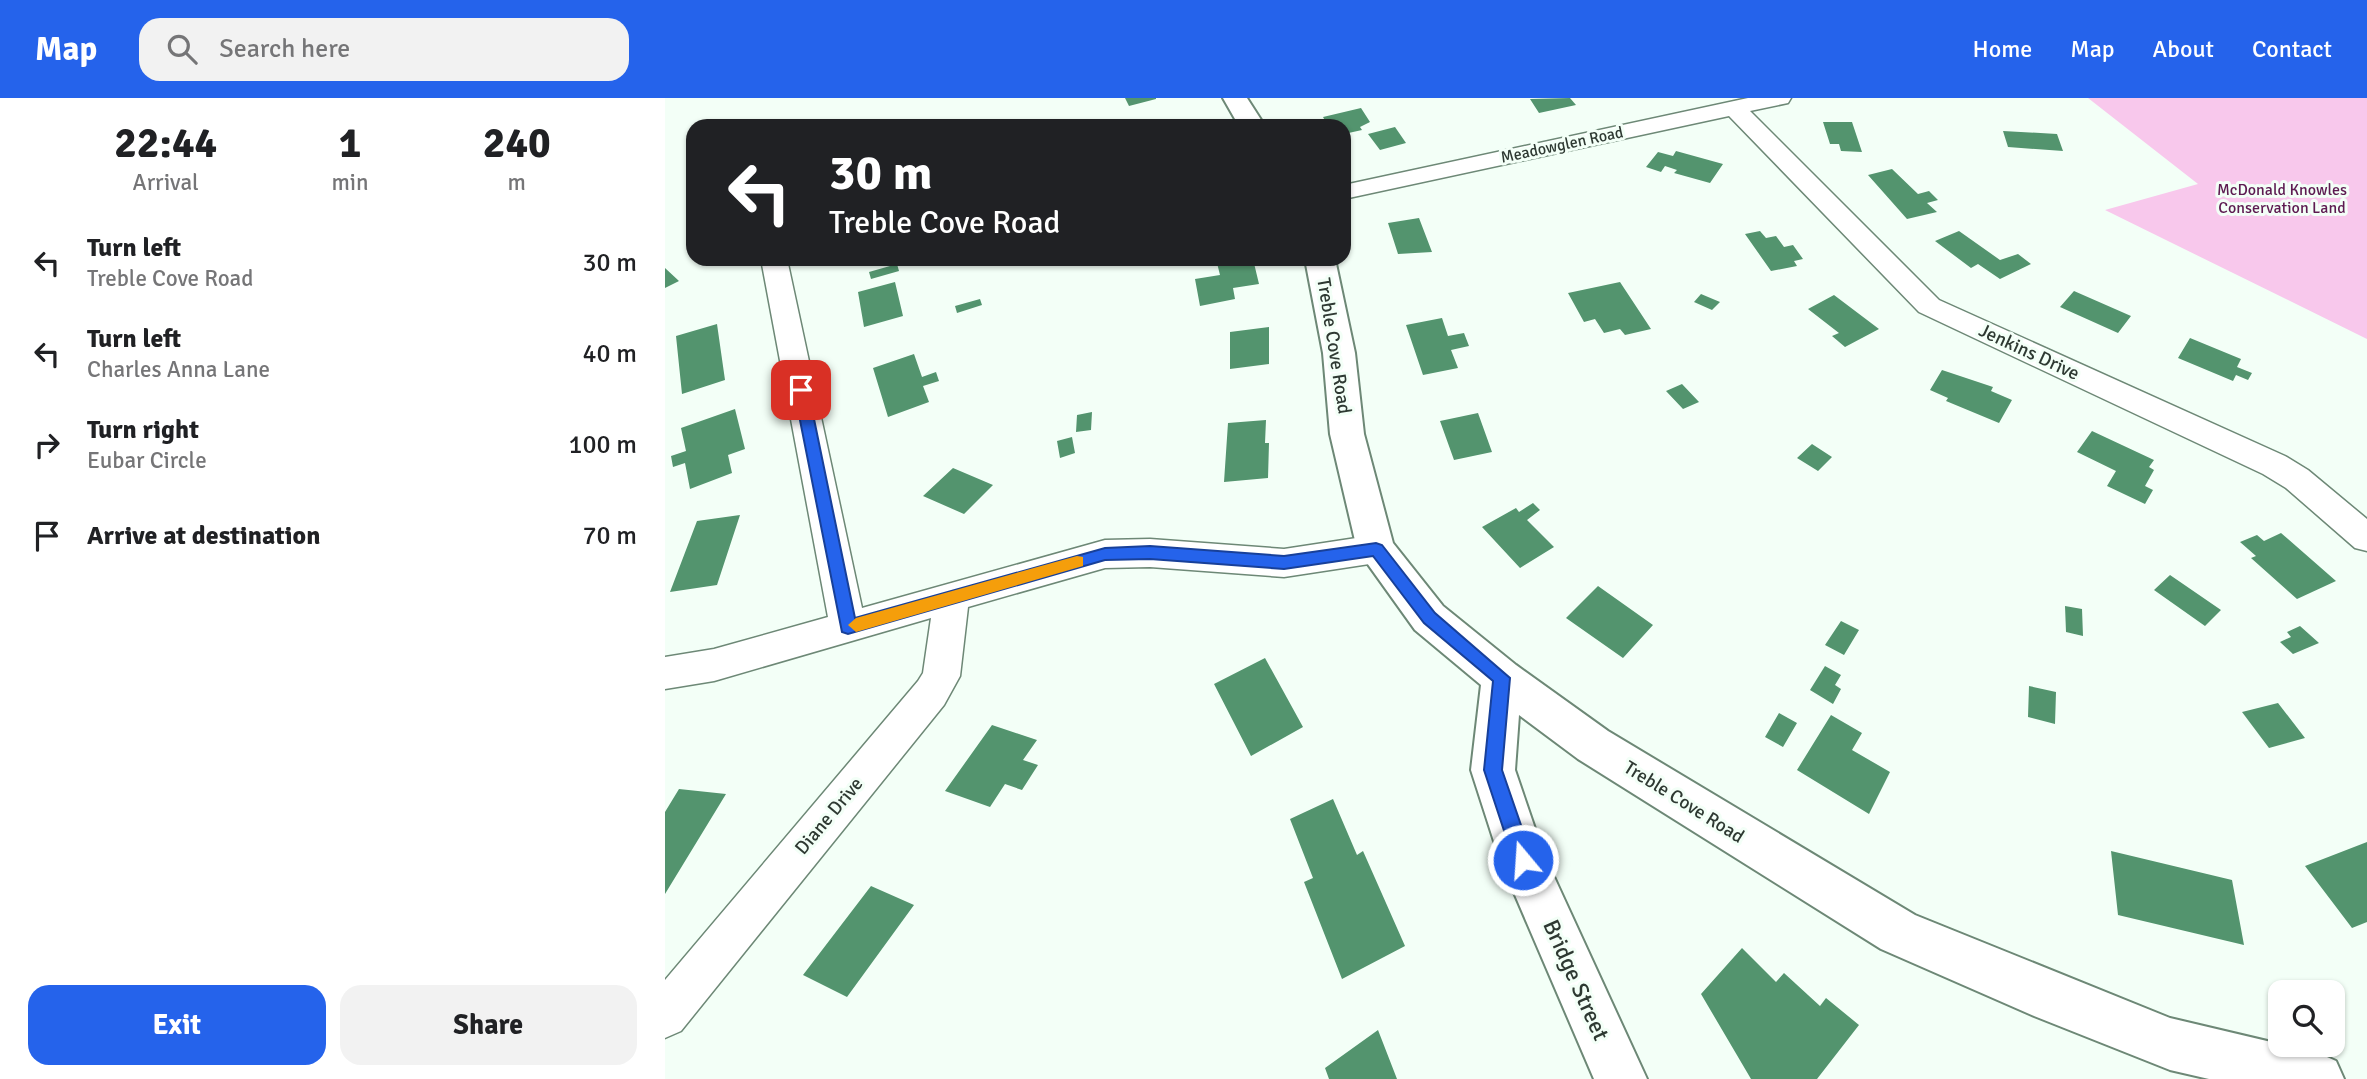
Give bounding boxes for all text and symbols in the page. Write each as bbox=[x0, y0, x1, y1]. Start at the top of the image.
search box bbox=[139, 18, 629, 81]
text: Map bbox=[35, 29, 97, 70]
icon: search bbox=[163, 30, 201, 68]
text: Search here bbox=[219, 33, 350, 65]
text: Home bbox=[1972, 34, 2032, 64]
text: Map bbox=[2070, 34, 2115, 64]
text: About bbox=[2153, 34, 2214, 64]
text: Contact bbox=[2252, 34, 2332, 64]
text: 22:44 bbox=[114, 118, 217, 169]
text: 1 bbox=[339, 118, 361, 169]
text: 240 bbox=[483, 118, 551, 169]
street label: Meadowglen Road bbox=[1499, 122, 1625, 168]
text: 30 m bbox=[829, 143, 932, 203]
icon: left bbox=[714, 147, 805, 238]
text: Arrival bbox=[133, 168, 199, 197]
text: min bbox=[331, 168, 369, 197]
text: m bbox=[508, 168, 526, 197]
park label: McDonald Knowles Conservation Land bbox=[2217, 180, 2347, 218]
text: Treble Cove Road bbox=[829, 203, 1060, 242]
text: Turn left bbox=[87, 232, 181, 264]
icon: left bbox=[28, 244, 66, 282]
text: 30 m bbox=[582, 247, 637, 279]
text: Treble Cove Road bbox=[87, 264, 253, 293]
street label: Treble Cove Road bbox=[1311, 276, 1357, 416]
street label: Jenkins Drive bbox=[1975, 318, 2083, 386]
text: Turn left bbox=[87, 323, 181, 355]
icon: left bbox=[28, 335, 66, 373]
text: 40 m bbox=[582, 338, 637, 370]
text: Charles Anna Lane bbox=[87, 355, 270, 384]
pin bbox=[771, 360, 831, 420]
icon: arrive bbox=[782, 371, 820, 409]
text: Turn right bbox=[87, 414, 199, 446]
icon: right bbox=[28, 426, 66, 464]
text: 100 m bbox=[568, 429, 637, 461]
text: Eubar Circle bbox=[87, 446, 207, 475]
icon: arrive bbox=[28, 517, 66, 555]
text: Arrive at destination bbox=[87, 520, 320, 552]
text: 70 m bbox=[582, 520, 637, 552]
street label: Treble Cove Road bbox=[1619, 755, 1749, 849]
street label: Diane Drive bbox=[790, 772, 868, 860]
position arrow bbox=[1486, 823, 1560, 897]
street label: Bridge Street bbox=[1536, 915, 1616, 1045]
map controls bbox=[2268, 980, 2345, 1057]
button: search bbox=[2268, 980, 2345, 1057]
button: Exit bbox=[28, 985, 326, 1065]
button: Share bbox=[340, 985, 637, 1065]

